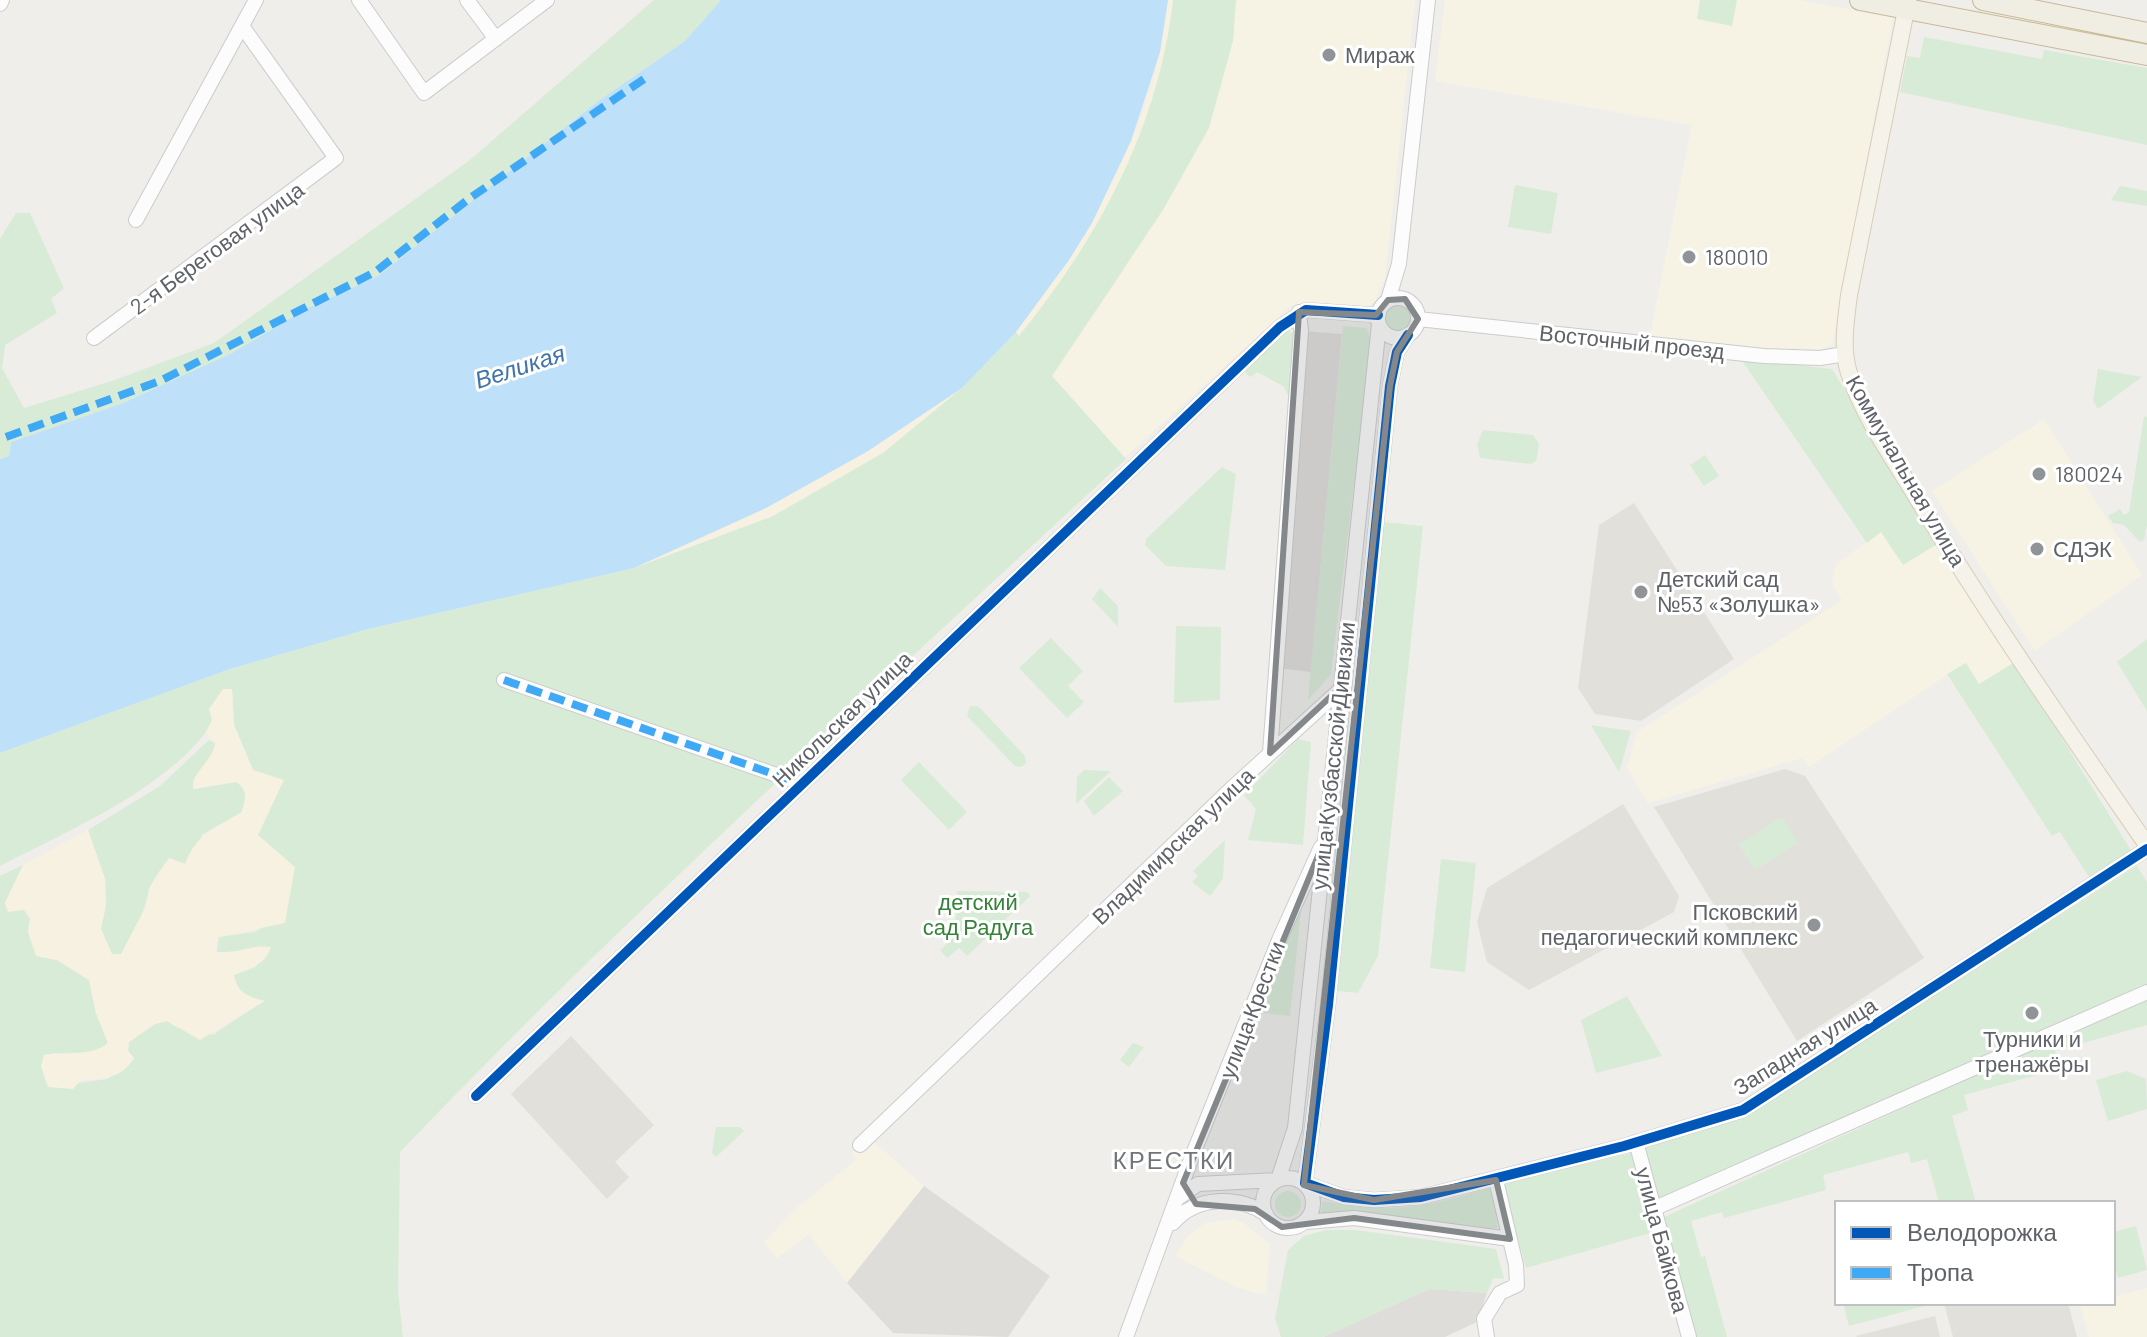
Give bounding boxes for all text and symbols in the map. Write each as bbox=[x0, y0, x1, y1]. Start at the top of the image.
place label: Мираж bbox=[1345, 41, 1415, 68]
marker: Мираж bbox=[1320, 46, 1338, 64]
street label: 2-я Береговая улица bbox=[125, 175, 309, 320]
place label: 180010 bbox=[1705, 243, 1769, 269]
marker: 180010 bbox=[1680, 248, 1698, 266]
street label: Восточный проезд bbox=[1538, 318, 1726, 365]
water label: Великая bbox=[471, 337, 568, 394]
street label: Коммунальная улица bbox=[1841, 370, 1973, 572]
place label: 180024 bbox=[2055, 460, 2123, 486]
marker: 180024 bbox=[2030, 465, 2048, 483]
place label: СДЭК bbox=[2053, 535, 2112, 562]
marker: СДЭК bbox=[2028, 540, 2046, 558]
place label: Детский сад №53 «Золушка» bbox=[1657, 565, 1820, 617]
marker: Детский сад №53 «Золушка» bbox=[1632, 583, 1650, 601]
street label: улица Кузбасской Дивизии bbox=[1305, 621, 1360, 891]
street label: Никольская улица bbox=[766, 644, 918, 792]
street label: Владимирская улица bbox=[1086, 761, 1260, 930]
park label: детский сад Радуга bbox=[923, 888, 1034, 940]
place label: Псковский педагогический комплекс bbox=[1541, 898, 1798, 950]
marker: Псковский педагогический комплекс bbox=[1805, 916, 1823, 934]
street label: улица Крестки bbox=[1213, 937, 1290, 1082]
street label: Западная улица bbox=[1728, 990, 1882, 1100]
marker: Турники и тренажёры bbox=[2023, 1004, 2041, 1022]
place label: Турники и тренажёры bbox=[1975, 1025, 2089, 1077]
district label: КРЕСТКИ bbox=[1113, 1145, 1235, 1174]
street label: улица Байкова bbox=[1630, 1164, 1695, 1316]
legend bbox=[1835, 1201, 2115, 1305]
text: Велодорожка bbox=[1907, 1217, 2058, 1246]
text: Тропа bbox=[1907, 1257, 1974, 1286]

